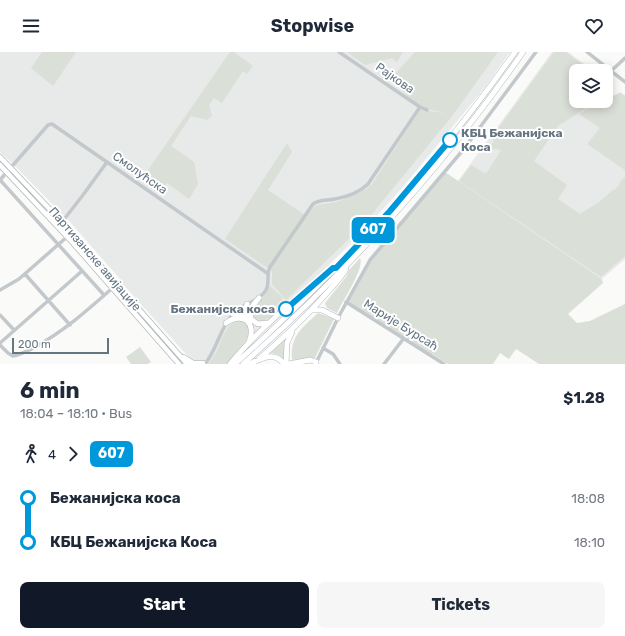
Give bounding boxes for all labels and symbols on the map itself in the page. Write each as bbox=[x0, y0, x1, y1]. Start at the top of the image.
street label: Рајкова bbox=[373, 60, 417, 96]
place label: КБЦ Бежанијска Коса bbox=[461, 126, 563, 154]
marker: КБЦ Бежанијска Коса bbox=[442, 132, 458, 148]
street label: Смолућска bbox=[110, 149, 170, 197]
street label: Партизанске авијације bbox=[46, 204, 144, 314]
line badge: 607 bbox=[350, 217, 396, 243]
street label: Марије Бурсаћ bbox=[361, 296, 441, 354]
marker: Бежанијска коса bbox=[278, 301, 294, 317]
place label: Бежанијска коса bbox=[171, 302, 275, 316]
scale bar bbox=[12, 336, 109, 355]

